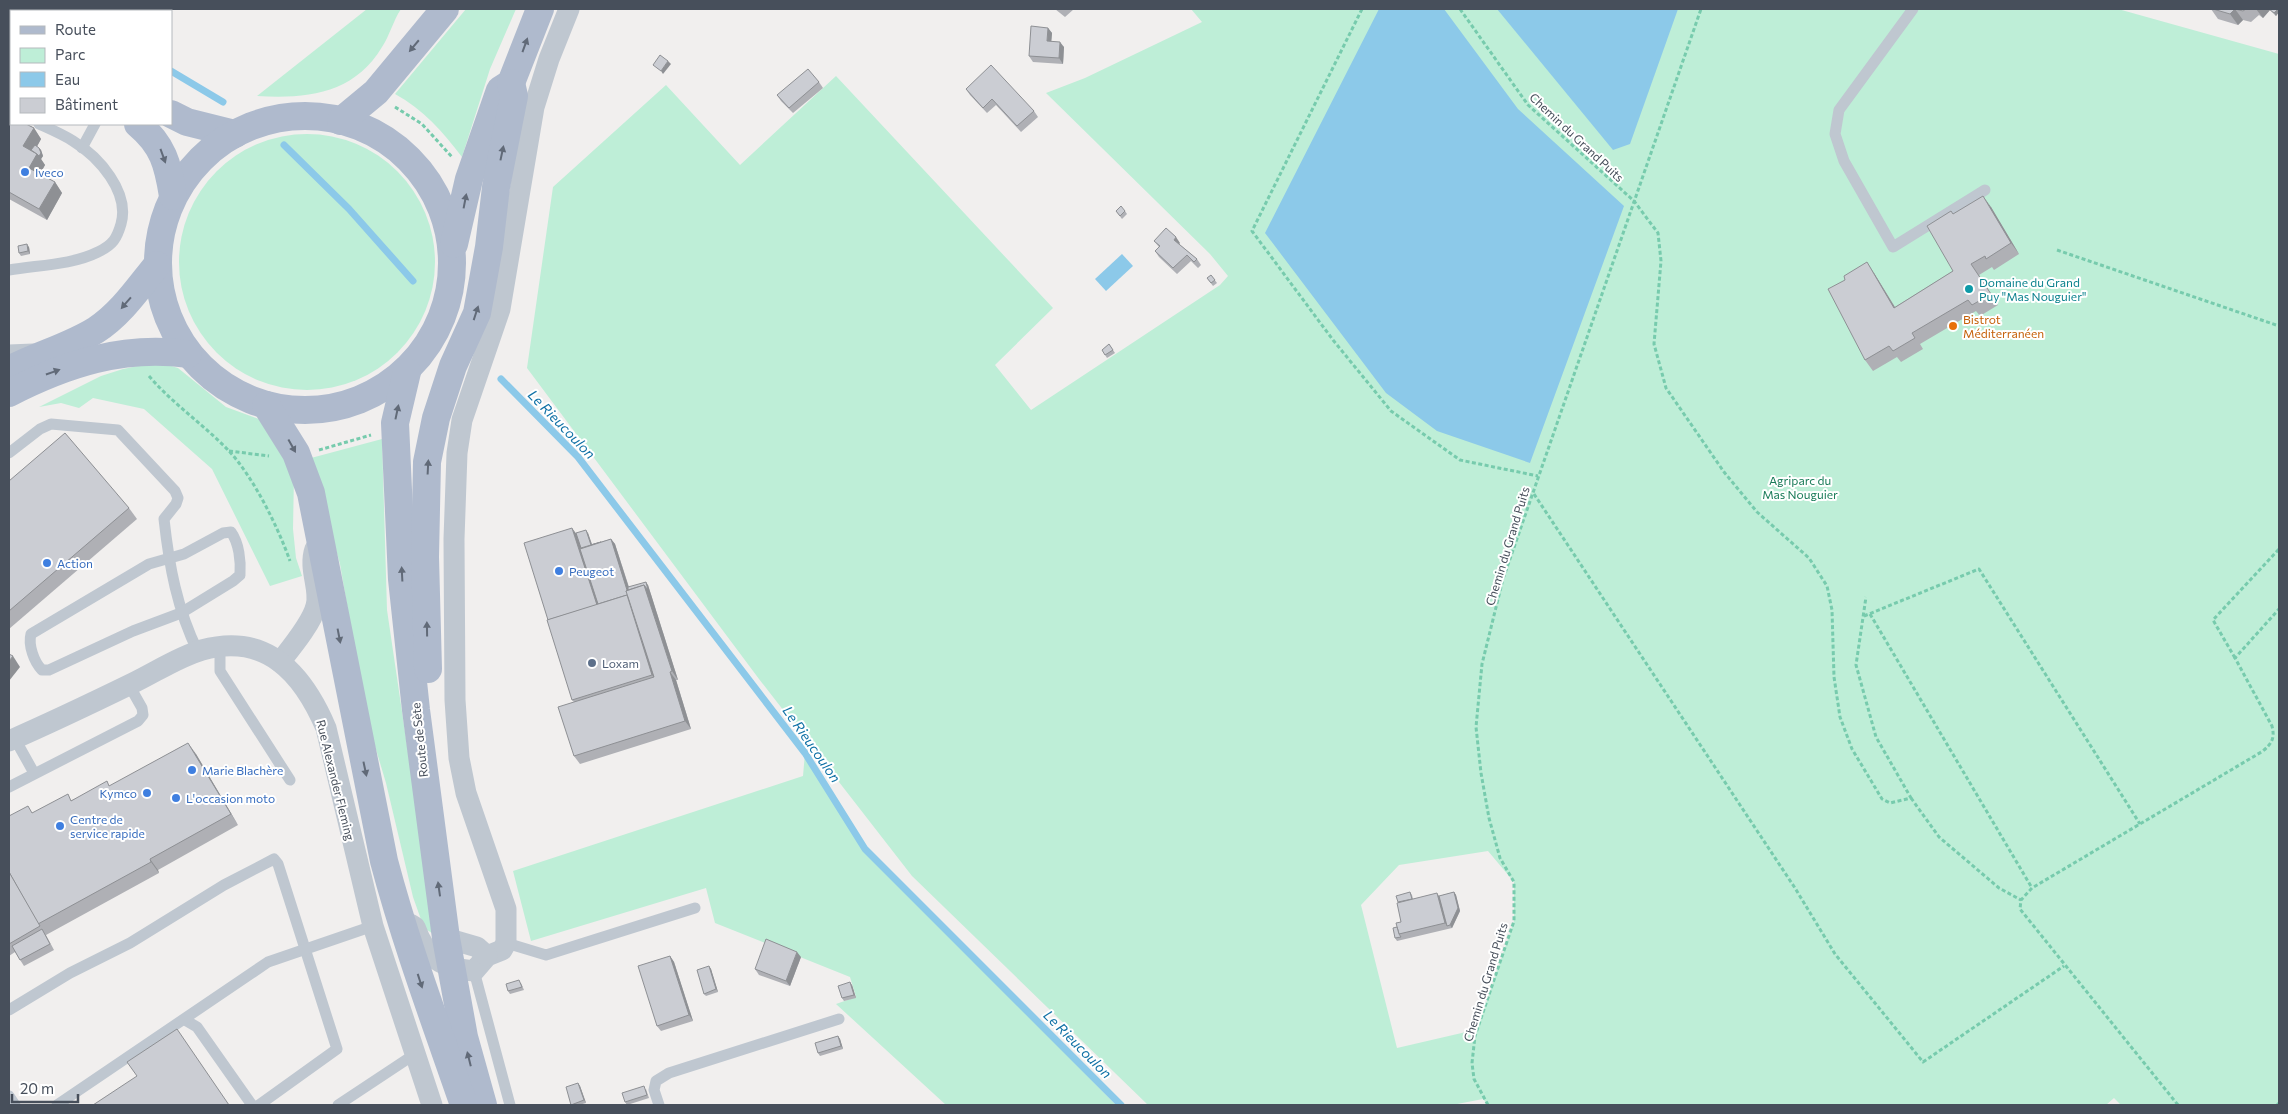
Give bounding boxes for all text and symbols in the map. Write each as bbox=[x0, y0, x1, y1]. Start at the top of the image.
legend bbox=[10, 10, 172, 125]
text: Route bbox=[55, 20, 96, 38]
one-way arrow bbox=[522, 38, 529, 53]
one-way arrow bbox=[409, 40, 420, 53]
text: Parc bbox=[55, 45, 85, 63]
text: Eau bbox=[55, 70, 80, 88]
street label: Chemin du Grand Puits bbox=[1527, 90, 1627, 184]
text: Bâtiment bbox=[55, 95, 118, 113]
one-way arrow bbox=[499, 145, 507, 161]
one-way arrow bbox=[159, 149, 167, 164]
place label: Iveco bbox=[35, 165, 64, 179]
marker: Iveco bbox=[19, 166, 31, 178]
one-way arrow bbox=[461, 193, 469, 208]
place label: Domaine du Grand Puy "Mas Nouguier" bbox=[1979, 275, 2086, 303]
marker: Domaine du Grand Puy "Mas Nouguier" bbox=[1963, 283, 1975, 295]
one-way arrow bbox=[120, 296, 132, 308]
one-way arrow bbox=[473, 305, 481, 320]
place label: Bistrot Méditerranéen bbox=[1963, 312, 2044, 340]
marker: Bistrot Méditerranéen bbox=[1947, 320, 1959, 332]
one-way arrow bbox=[46, 368, 61, 376]
water label: Le Rieucoulon bbox=[525, 386, 599, 462]
one-way arrow bbox=[393, 405, 401, 420]
one-way arrow bbox=[288, 439, 296, 453]
one-way arrow bbox=[424, 459, 432, 475]
park label: Agriparc du Mas Nouguier bbox=[1762, 473, 1838, 501]
street label: Chemin du Grand Puits bbox=[1482, 485, 1532, 607]
place label: Action bbox=[57, 556, 93, 570]
marker: Action bbox=[41, 557, 53, 569]
place label: Peugeot bbox=[569, 564, 614, 578]
marker: Peugeot bbox=[553, 565, 565, 577]
one-way arrow bbox=[398, 566, 406, 582]
one-way arrow bbox=[423, 621, 431, 637]
one-way arrow bbox=[335, 628, 343, 644]
place label: Loxam bbox=[602, 656, 639, 670]
marker: Loxam bbox=[586, 657, 598, 669]
street label: Route de Sète bbox=[408, 702, 430, 778]
water label: Le Rieucoulon bbox=[779, 703, 845, 785]
street label: Rue Alexander Fleming bbox=[314, 718, 358, 842]
one-way arrow bbox=[361, 761, 369, 777]
place label: Marie Blachère bbox=[202, 763, 283, 777]
marker: Marie Blachère bbox=[186, 764, 198, 776]
place label: Kymco bbox=[100, 786, 137, 800]
marker: Kymco bbox=[141, 787, 153, 799]
place label: L'occasion moto bbox=[186, 791, 275, 805]
marker: L'occasion moto bbox=[170, 792, 182, 804]
place label: Centre de service rapide bbox=[70, 812, 145, 840]
marker: Centre de service rapide bbox=[54, 820, 66, 832]
one-way arrow bbox=[435, 881, 443, 897]
street label: Chemin du Grand Puits bbox=[1460, 921, 1510, 1043]
one-way arrow bbox=[417, 973, 424, 988]
water label: Le Rieucoulon bbox=[1040, 1006, 1116, 1082]
one-way arrow bbox=[465, 1051, 473, 1066]
scale bar bbox=[12, 1072, 79, 1104]
text: 20 m bbox=[20, 1079, 54, 1097]

